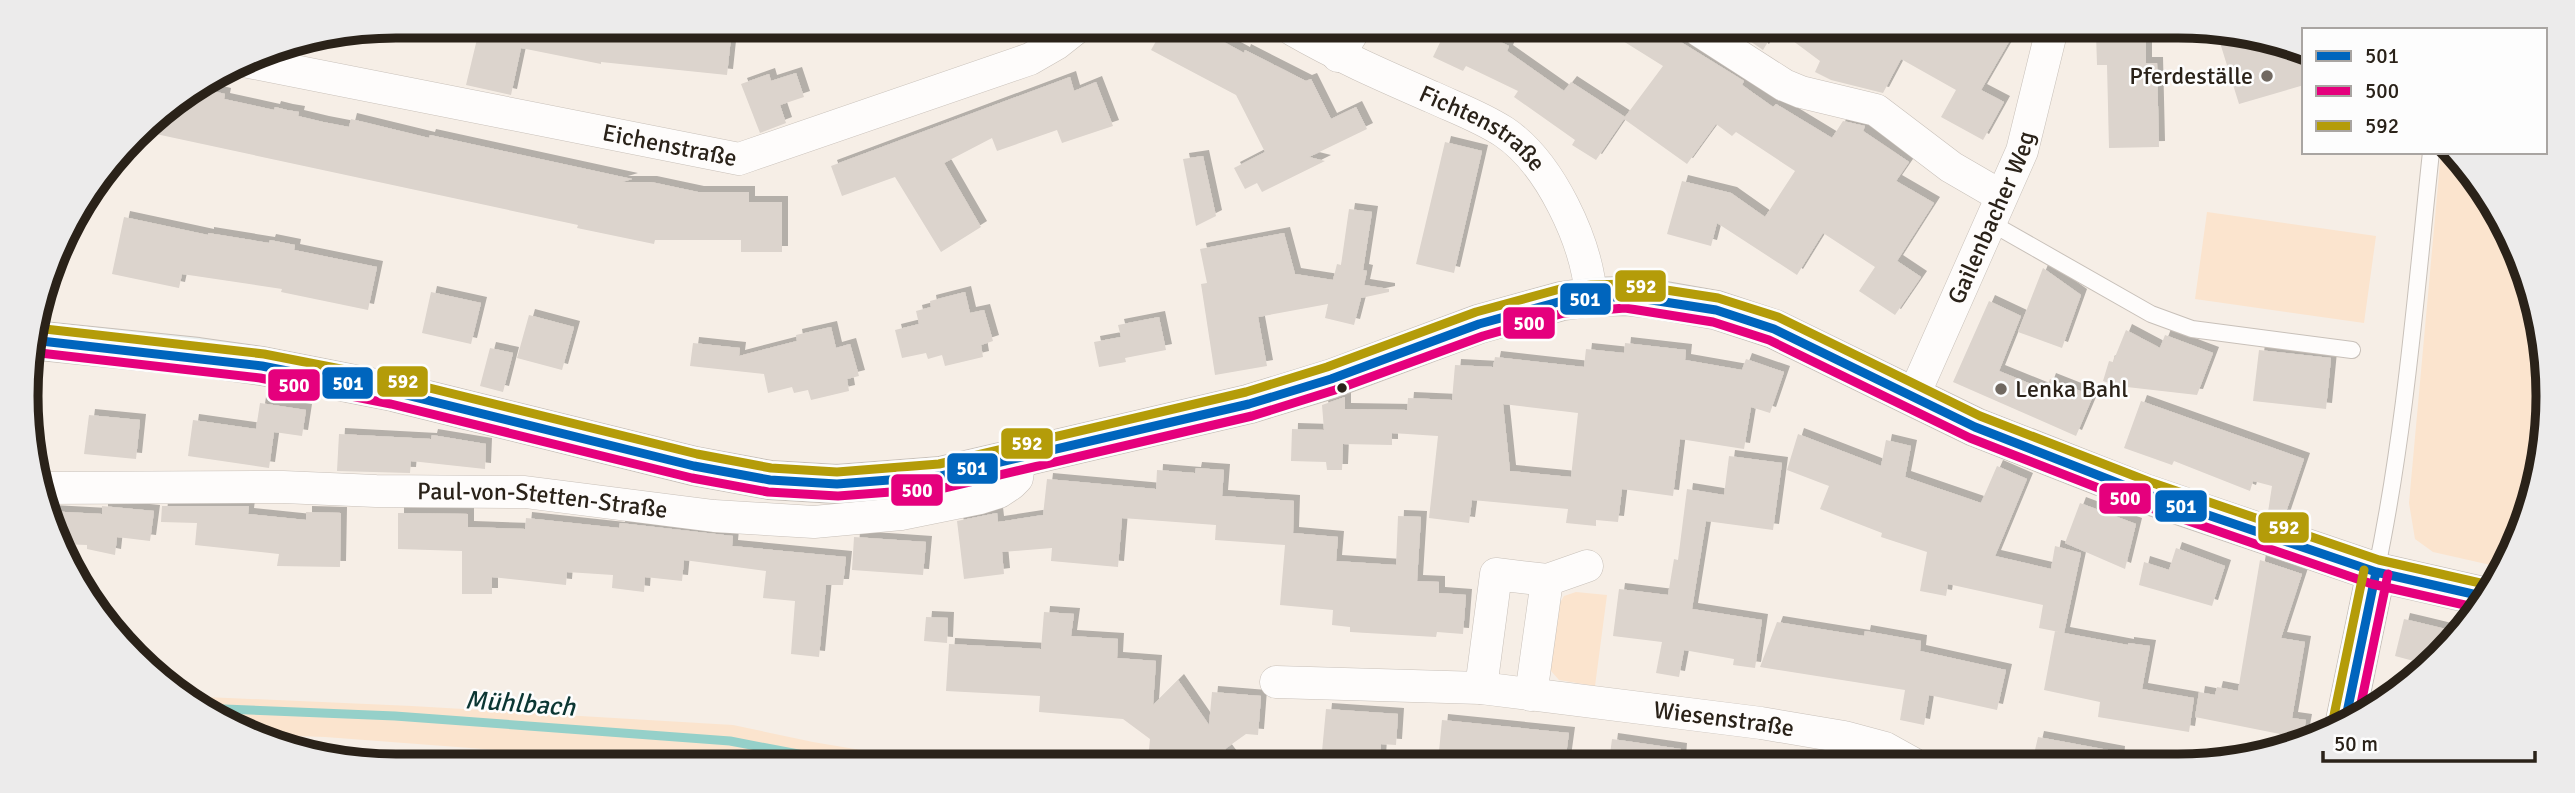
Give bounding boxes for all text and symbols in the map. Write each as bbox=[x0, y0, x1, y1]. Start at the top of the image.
legend bbox=[2302, 28, 2547, 154]
text: 501 bbox=[2365, 43, 2399, 69]
place label: Pferdeställe bbox=[2129, 61, 2253, 91]
marker: Pferdeställe bbox=[2259, 68, 2275, 84]
street label: Fichtenstraße bbox=[1415, 78, 1552, 177]
text: 500 bbox=[2365, 78, 2399, 104]
text: 592 bbox=[2365, 113, 2399, 139]
street label: Eichenstraße bbox=[600, 117, 740, 173]
street label: Gailenbacher Weg bbox=[1941, 128, 2041, 309]
line badge: 592 bbox=[1614, 269, 1667, 303]
text: 592 bbox=[1626, 275, 1656, 299]
line badge: 501 bbox=[1559, 282, 1612, 316]
text: 501 bbox=[1570, 288, 1600, 312]
line badge: 500 bbox=[1502, 306, 1556, 340]
text: 500 bbox=[1514, 312, 1544, 336]
line badge: 592 bbox=[376, 365, 429, 398]
line badge: 501 bbox=[321, 366, 374, 400]
line badge: 500 bbox=[267, 368, 321, 402]
text: 592 bbox=[388, 370, 418, 394]
text: 501 bbox=[333, 372, 363, 396]
text: 500 bbox=[279, 374, 309, 398]
place label: Lenka Bahl bbox=[2015, 374, 2128, 404]
unlabelled marker bbox=[1335, 381, 1349, 395]
marker: Lenka Bahl bbox=[1993, 381, 2009, 397]
line badge: 592 bbox=[1000, 427, 1054, 460]
text: 592 bbox=[1012, 432, 1042, 456]
line badge: 501 bbox=[946, 452, 999, 485]
text: 501 bbox=[957, 457, 987, 481]
line badge: 500 bbox=[890, 473, 944, 507]
street label: Paul-von-Stetten-Straße bbox=[417, 476, 669, 525]
text: 500 bbox=[902, 479, 932, 503]
line badge: 500 bbox=[2098, 482, 2152, 515]
text: 500 bbox=[2110, 487, 2140, 511]
line badge: 501 bbox=[2154, 489, 2208, 523]
text: 501 bbox=[2166, 495, 2196, 519]
line badge: 592 bbox=[2257, 511, 2310, 544]
text: 592 bbox=[2269, 516, 2299, 540]
water label: Mühlbach bbox=[464, 684, 577, 724]
street label: Wiesenstraße bbox=[1652, 695, 1796, 743]
scale bar bbox=[2323, 720, 2535, 764]
text: 50 m bbox=[2334, 731, 2378, 757]

